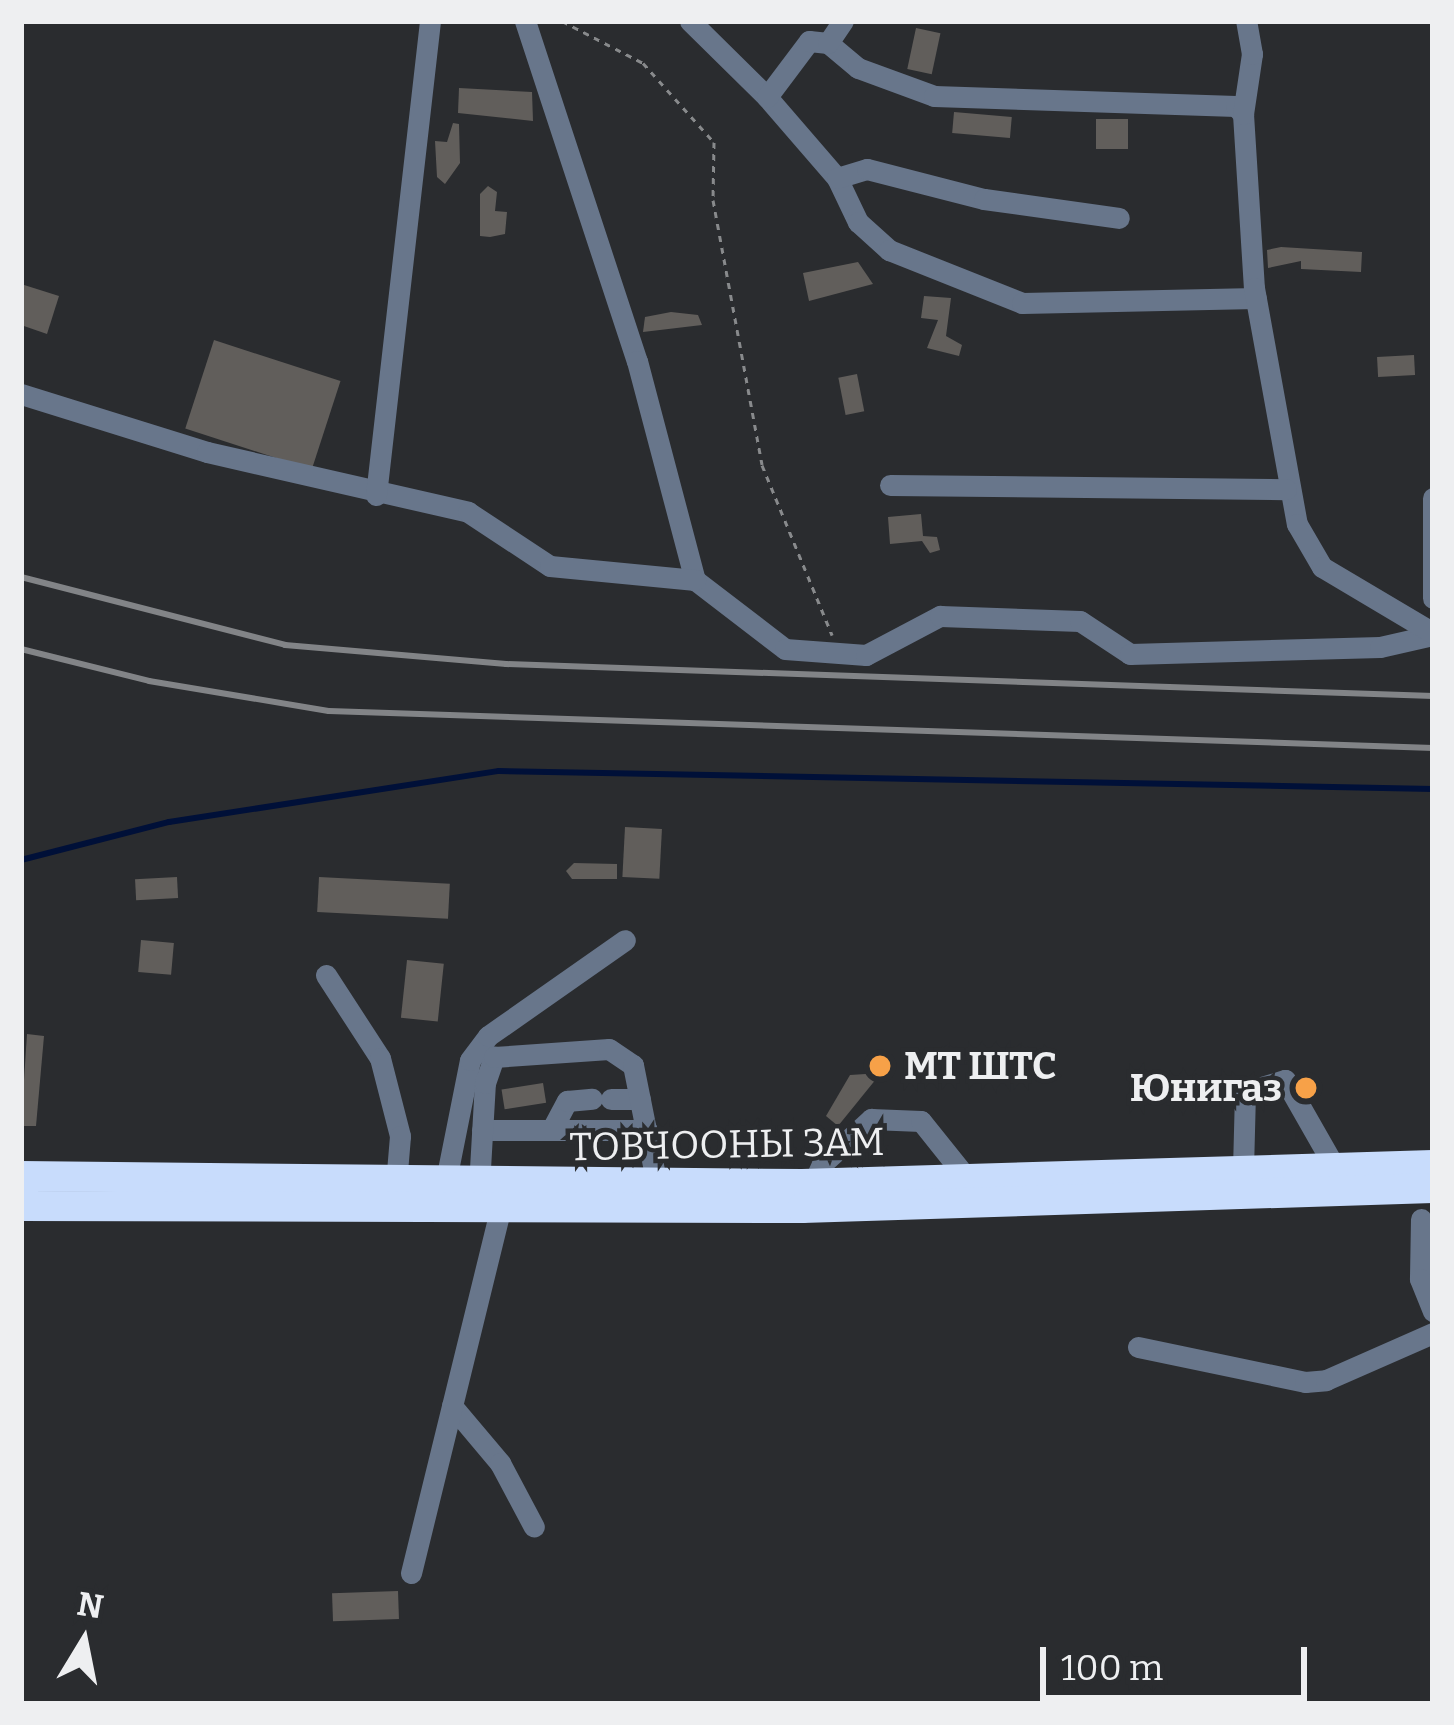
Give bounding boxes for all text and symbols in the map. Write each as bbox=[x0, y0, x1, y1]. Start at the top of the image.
place label: MT ШТС bbox=[904, 1043, 1057, 1089]
marker: MT ШТС bbox=[867, 1053, 893, 1079]
place label: Юнигаз bbox=[1130, 1065, 1282, 1111]
marker: Юнигаз bbox=[1293, 1075, 1319, 1101]
street label: ТОВЧООНЫ ЗАМ bbox=[569, 1119, 885, 1171]
north arrow bbox=[24, 1581, 144, 1701]
text: N bbox=[74, 1584, 106, 1627]
scale bar bbox=[1046, 1623, 1313, 1697]
text: 100 m bbox=[1061, 1646, 1163, 1690]

